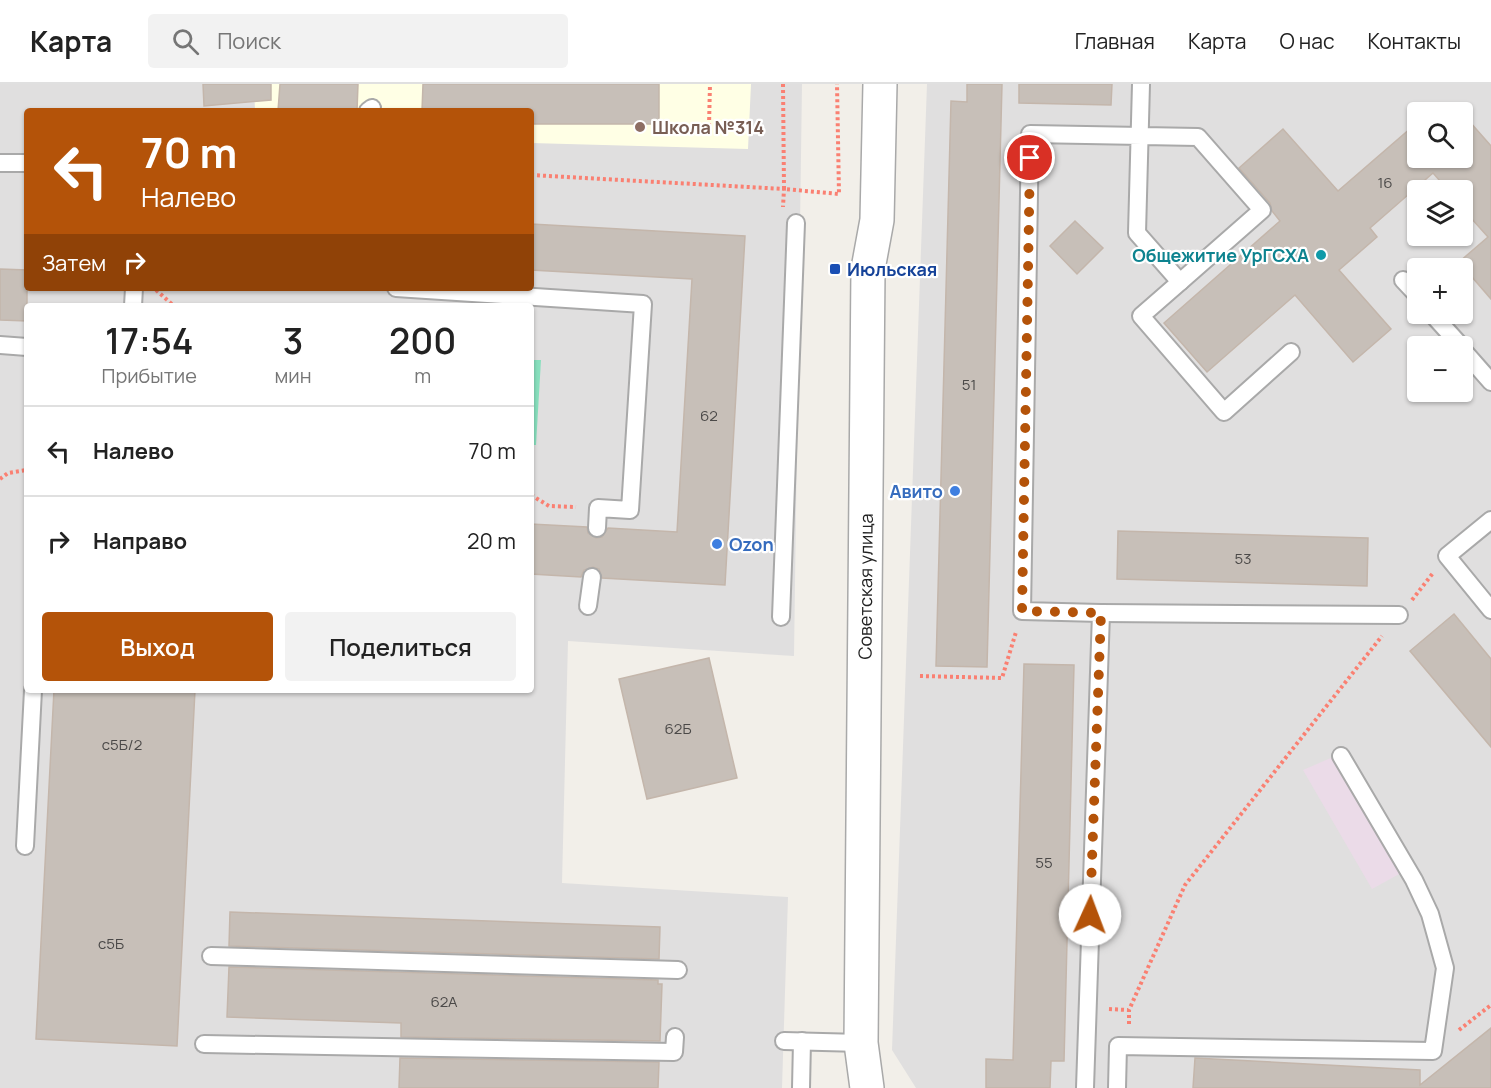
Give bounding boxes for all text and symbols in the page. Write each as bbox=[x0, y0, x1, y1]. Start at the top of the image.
search box bbox=[148, 14, 568, 68]
text: Карта bbox=[30, 22, 112, 60]
icon: search bbox=[169, 25, 202, 58]
text: Поиск bbox=[217, 26, 281, 56]
text: Главная bbox=[1075, 27, 1155, 55]
text: Карта bbox=[1188, 27, 1246, 55]
text: О нас bbox=[1279, 27, 1335, 55]
text: Контакты bbox=[1368, 27, 1461, 55]
map controls bbox=[1407, 102, 1473, 402]
button: search bbox=[1407, 102, 1473, 168]
place label: Школа №314 bbox=[652, 115, 764, 139]
marker: Школа №314 bbox=[633, 120, 647, 134]
text: 70 m bbox=[141, 123, 237, 181]
icon: left bbox=[42, 132, 120, 210]
pin bbox=[1004, 132, 1055, 183]
icon: arrive bbox=[1013, 141, 1046, 174]
house number: 16 bbox=[1377, 172, 1393, 193]
text: Налево bbox=[141, 178, 236, 215]
button: layers bbox=[1407, 180, 1473, 246]
place label: Общежитие УрГСХА bbox=[1132, 243, 1309, 267]
icon: right bbox=[118, 246, 151, 279]
text: Затем bbox=[42, 248, 106, 278]
marker: Общежитие УрГСХА bbox=[1314, 248, 1328, 262]
place label: Июльская bbox=[847, 257, 937, 281]
button: + bbox=[1407, 258, 1473, 324]
marker: Июльская bbox=[828, 262, 842, 276]
text: 17:54 bbox=[105, 316, 193, 365]
text: 3 bbox=[283, 316, 303, 365]
text: 200 bbox=[389, 316, 456, 365]
button: − bbox=[1407, 336, 1473, 402]
text: Прибытие bbox=[102, 362, 197, 389]
text: мин bbox=[274, 362, 311, 389]
text: m bbox=[414, 362, 431, 389]
house number: 51 bbox=[962, 374, 976, 395]
house number: 62 bbox=[700, 405, 718, 426]
icon: left bbox=[42, 435, 75, 468]
text: Налево bbox=[93, 436, 174, 466]
text: 70 m bbox=[468, 436, 516, 466]
place label: Авито bbox=[889, 479, 943, 503]
marker: Авито bbox=[948, 484, 962, 498]
street label: Советская улица bbox=[852, 513, 878, 659]
icon: right bbox=[42, 525, 75, 558]
text: Направо bbox=[93, 526, 187, 556]
text: 20 m bbox=[467, 526, 516, 556]
place label: Ozon bbox=[729, 532, 774, 556]
marker: Ozon bbox=[710, 537, 724, 551]
house number: 53 bbox=[1235, 548, 1251, 569]
button: Выход bbox=[42, 612, 273, 681]
button: Поделиться bbox=[285, 612, 516, 681]
house number: 62Б bbox=[665, 718, 691, 739]
house number: с5Б/2 bbox=[102, 734, 142, 755]
house number: 55 bbox=[1035, 852, 1053, 873]
position arrow bbox=[1058, 883, 1122, 947]
house number: с5Б bbox=[98, 933, 124, 954]
house number: 62А bbox=[430, 991, 458, 1012]

